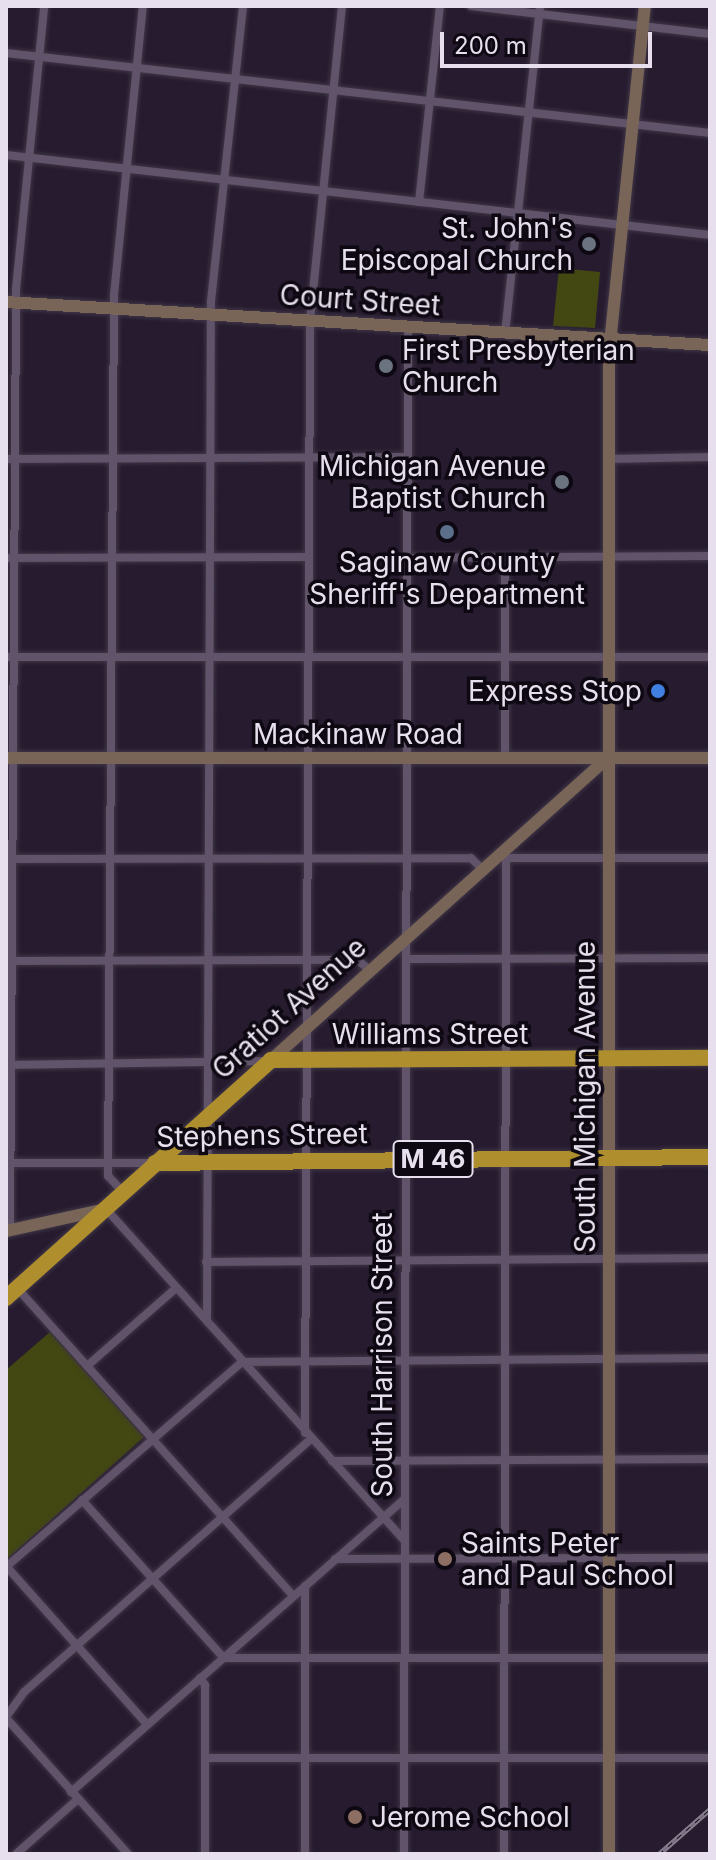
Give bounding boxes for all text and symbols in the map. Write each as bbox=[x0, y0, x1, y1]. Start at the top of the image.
scale bar bbox=[444, 16, 656, 66]
text: 200 m bbox=[454, 31, 527, 60]
place label: St. John's Episcopal Church bbox=[341, 211, 573, 277]
marker: St. John's Episcopal Church bbox=[580, 235, 598, 253]
street label: Court Street bbox=[279, 278, 441, 322]
place label: First Presbyterian Church bbox=[402, 333, 635, 399]
marker: First Presbyterian Church bbox=[377, 357, 395, 375]
place label: Michigan Avenue Baptist Church bbox=[319, 449, 546, 515]
marker: Michigan Avenue Baptist Church bbox=[553, 473, 571, 491]
marker: Saginaw County Sheriff's Department bbox=[438, 523, 456, 541]
place label: Saginaw County Sheriff's Department bbox=[309, 545, 585, 611]
place label: Express Stop bbox=[468, 674, 642, 708]
marker: Express Stop bbox=[649, 682, 667, 700]
street label: Mackinaw Road bbox=[253, 717, 463, 751]
street label: Gratiot Avenue bbox=[205, 930, 373, 1086]
street label: South Michigan Avenue bbox=[568, 941, 602, 1253]
street label: Williams Street bbox=[332, 1017, 528, 1051]
street label: Stephens Street bbox=[156, 1116, 368, 1154]
road number: M 46 bbox=[391, 1137, 475, 1181]
street label: South Harrison Street bbox=[365, 1212, 399, 1498]
place label: Saints Peter and Paul School bbox=[461, 1526, 674, 1592]
marker: Saints Peter and Paul School bbox=[436, 1550, 454, 1568]
place label: Jerome School bbox=[371, 1800, 570, 1834]
marker: Jerome School bbox=[346, 1808, 364, 1826]

